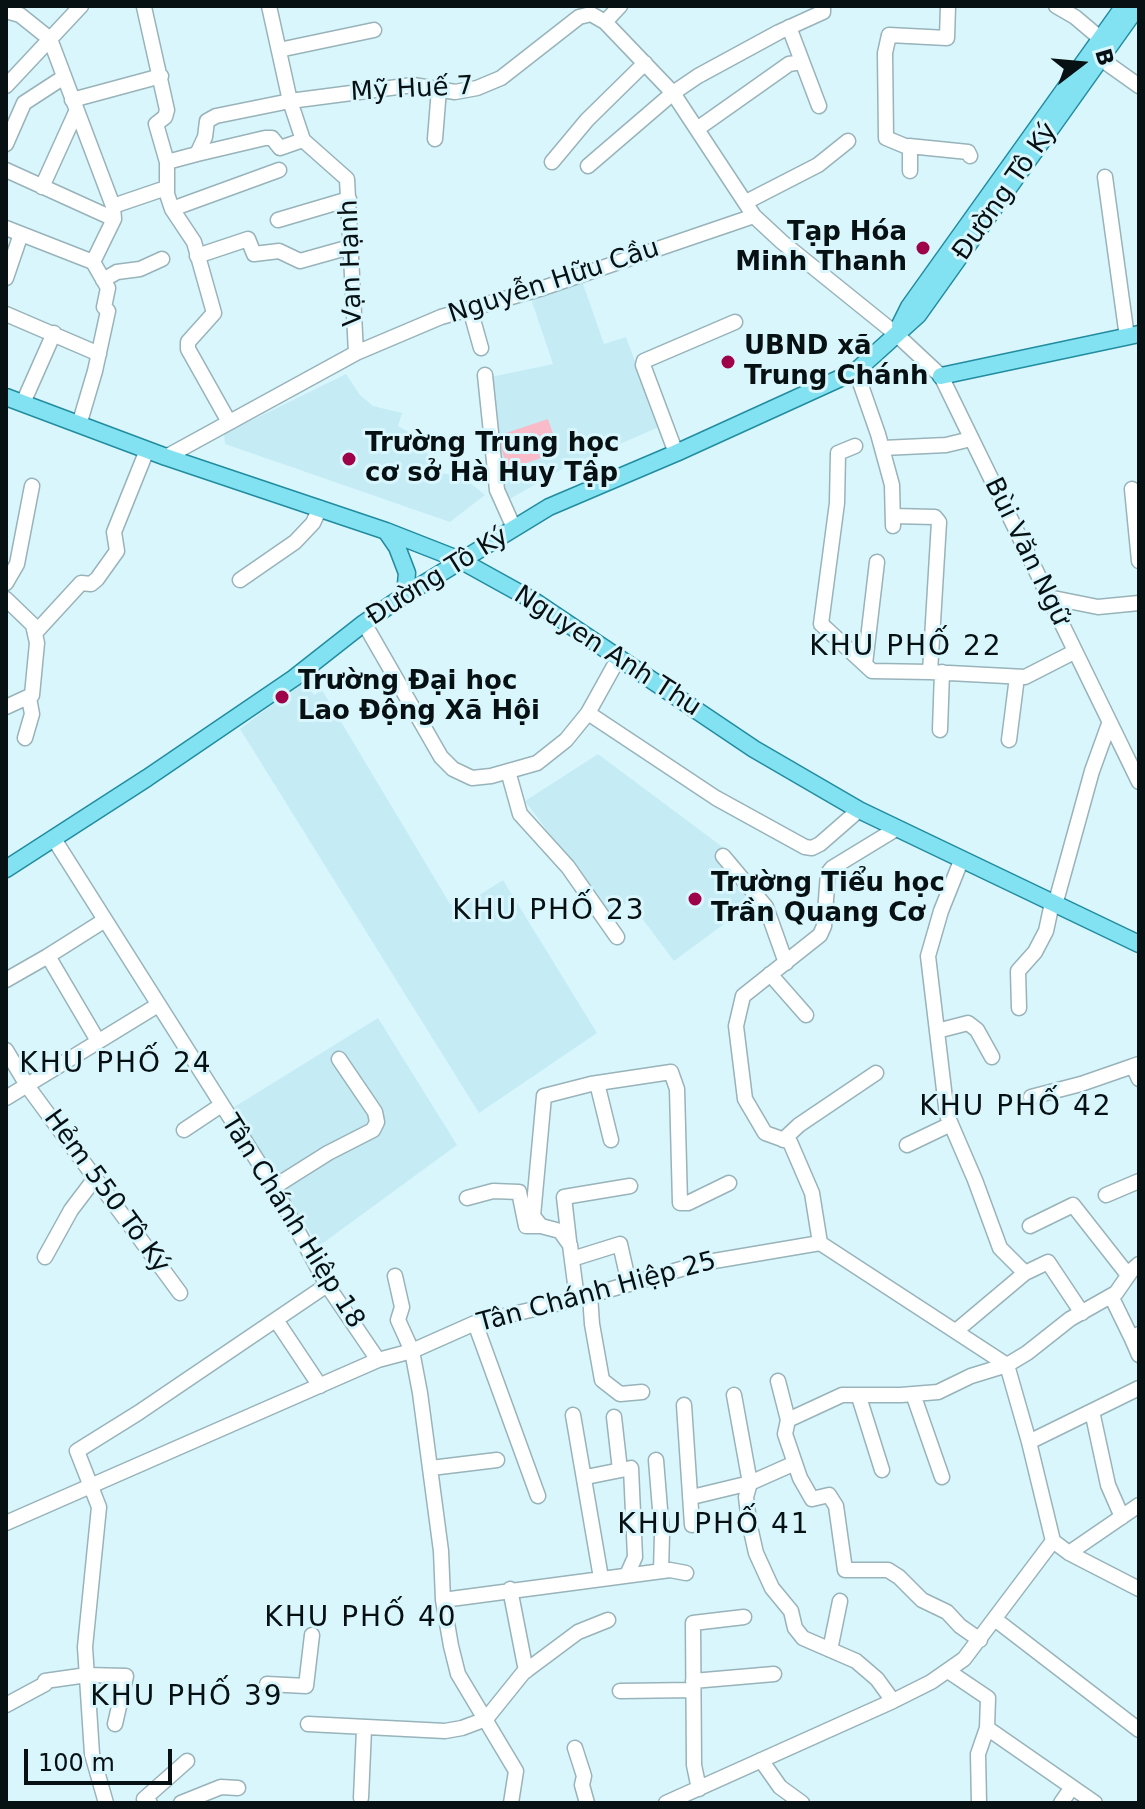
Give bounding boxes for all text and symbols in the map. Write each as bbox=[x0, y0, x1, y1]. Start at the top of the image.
north arrow bbox=[1041, 24, 1121, 104]
text: B bbox=[1090, 46, 1119, 69]
street label: Mỹ Huế 7 bbox=[350, 71, 474, 109]
street label: Đường Tô Ký bbox=[947, 117, 1065, 267]
street label: Vạn Hạnh bbox=[334, 199, 370, 327]
place label: Tạp Hóa Minh Thanh bbox=[735, 217, 907, 278]
street label: Nguyễn Hữu Cầu bbox=[445, 233, 663, 331]
marker: Tạp Hóa Minh Thanh bbox=[914, 239, 932, 257]
place label: UBND xã Trung Chánh bbox=[744, 331, 929, 392]
marker: UBND xã Trung Chánh bbox=[719, 353, 737, 371]
place label: Trường Trung học cơ sở Hà Huy Tập bbox=[365, 428, 619, 490]
marker: Trường Trung học cơ sở Hà Huy Tập bbox=[340, 450, 358, 468]
street label: Bùi Văn Ngữ bbox=[977, 473, 1075, 631]
street label: Đường Tô Ký bbox=[361, 521, 515, 633]
street label: Nguyen Anh Thu bbox=[508, 580, 706, 724]
district label: KHU PHỐ 22 bbox=[809, 631, 1003, 665]
place label: Trường Đại học Lao Động Xã Hội bbox=[298, 666, 540, 728]
marker: Trường Đại học Lao Động Xã Hội bbox=[273, 688, 291, 706]
place label: Trường Tiểu học Trần Quang Cơ bbox=[711, 868, 945, 930]
marker: Trường Tiểu học Trần Quang Cơ bbox=[686, 890, 704, 908]
district label: KHU PHỐ 23 bbox=[452, 895, 646, 929]
district label: KHU PHỐ 24 bbox=[19, 1048, 213, 1082]
district label: KHU PHỐ 42 bbox=[919, 1091, 1113, 1125]
street label: Hẻm 550 Tô Ký bbox=[36, 1104, 176, 1280]
street label: Tân Chánh Hiệp 18 bbox=[214, 1109, 370, 1335]
street label: Tân Chánh Hiệp 25 bbox=[474, 1246, 720, 1340]
district label: KHU PHỐ 41 bbox=[617, 1509, 811, 1543]
district label: KHU PHỐ 40 bbox=[264, 1602, 458, 1636]
district label: KHU PHỐ 39 bbox=[90, 1681, 284, 1715]
scale bar bbox=[28, 1733, 176, 1783]
text: 100 m bbox=[38, 1749, 115, 1777]

